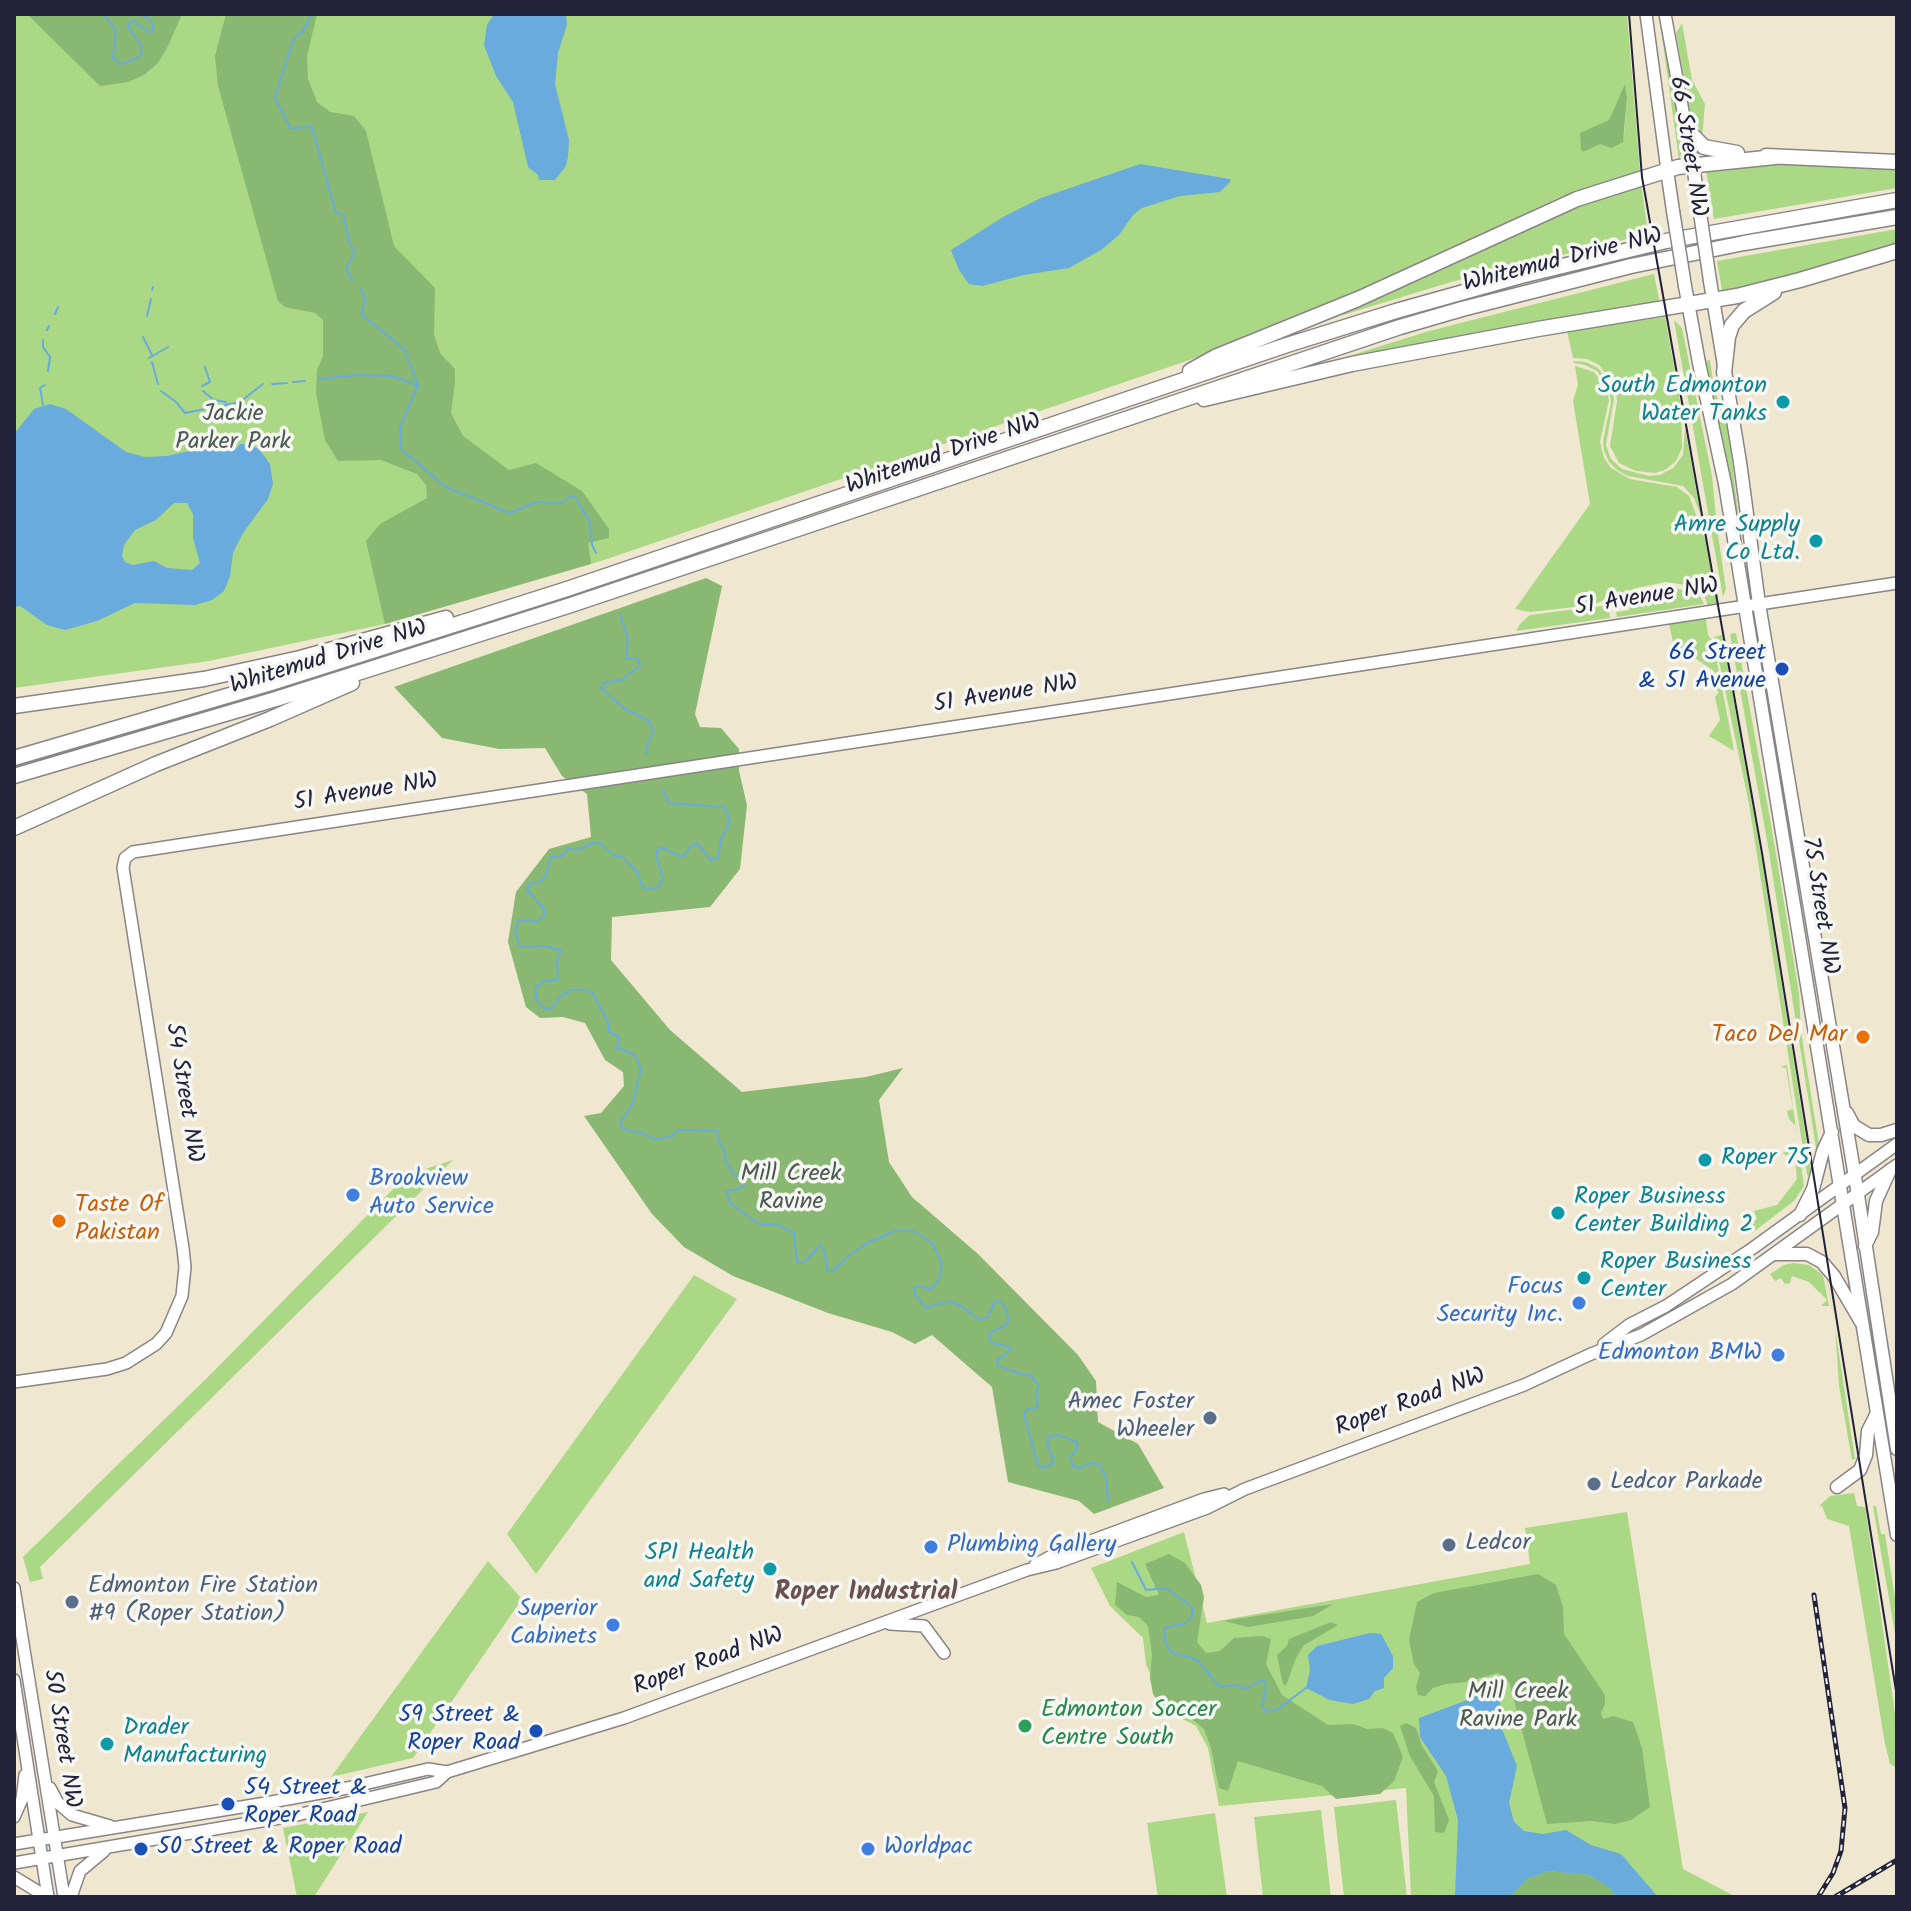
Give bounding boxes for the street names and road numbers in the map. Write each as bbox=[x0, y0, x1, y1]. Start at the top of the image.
street label: 66 Street NW bbox=[1661, 75, 1711, 219]
street label: Whitemud Drive NW bbox=[1460, 223, 1666, 301]
street label: Whitemud Drive NW bbox=[843, 409, 1045, 503]
street label: 51 Avenue NW bbox=[1573, 573, 1721, 625]
street label: Whitemud Drive NW bbox=[227, 615, 431, 703]
street label: 51 Avenue NW bbox=[932, 670, 1080, 722]
street label: 51 Avenue NW bbox=[292, 768, 440, 820]
street label: 75 Street NW bbox=[1793, 835, 1843, 977]
street label: 54 Street NW bbox=[157, 1021, 207, 1165]
street label: Roper Road NW bbox=[1332, 1364, 1490, 1444]
street label: Roper Road NW bbox=[630, 1623, 788, 1703]
street label: 50 Street NW bbox=[35, 1668, 85, 1810]

